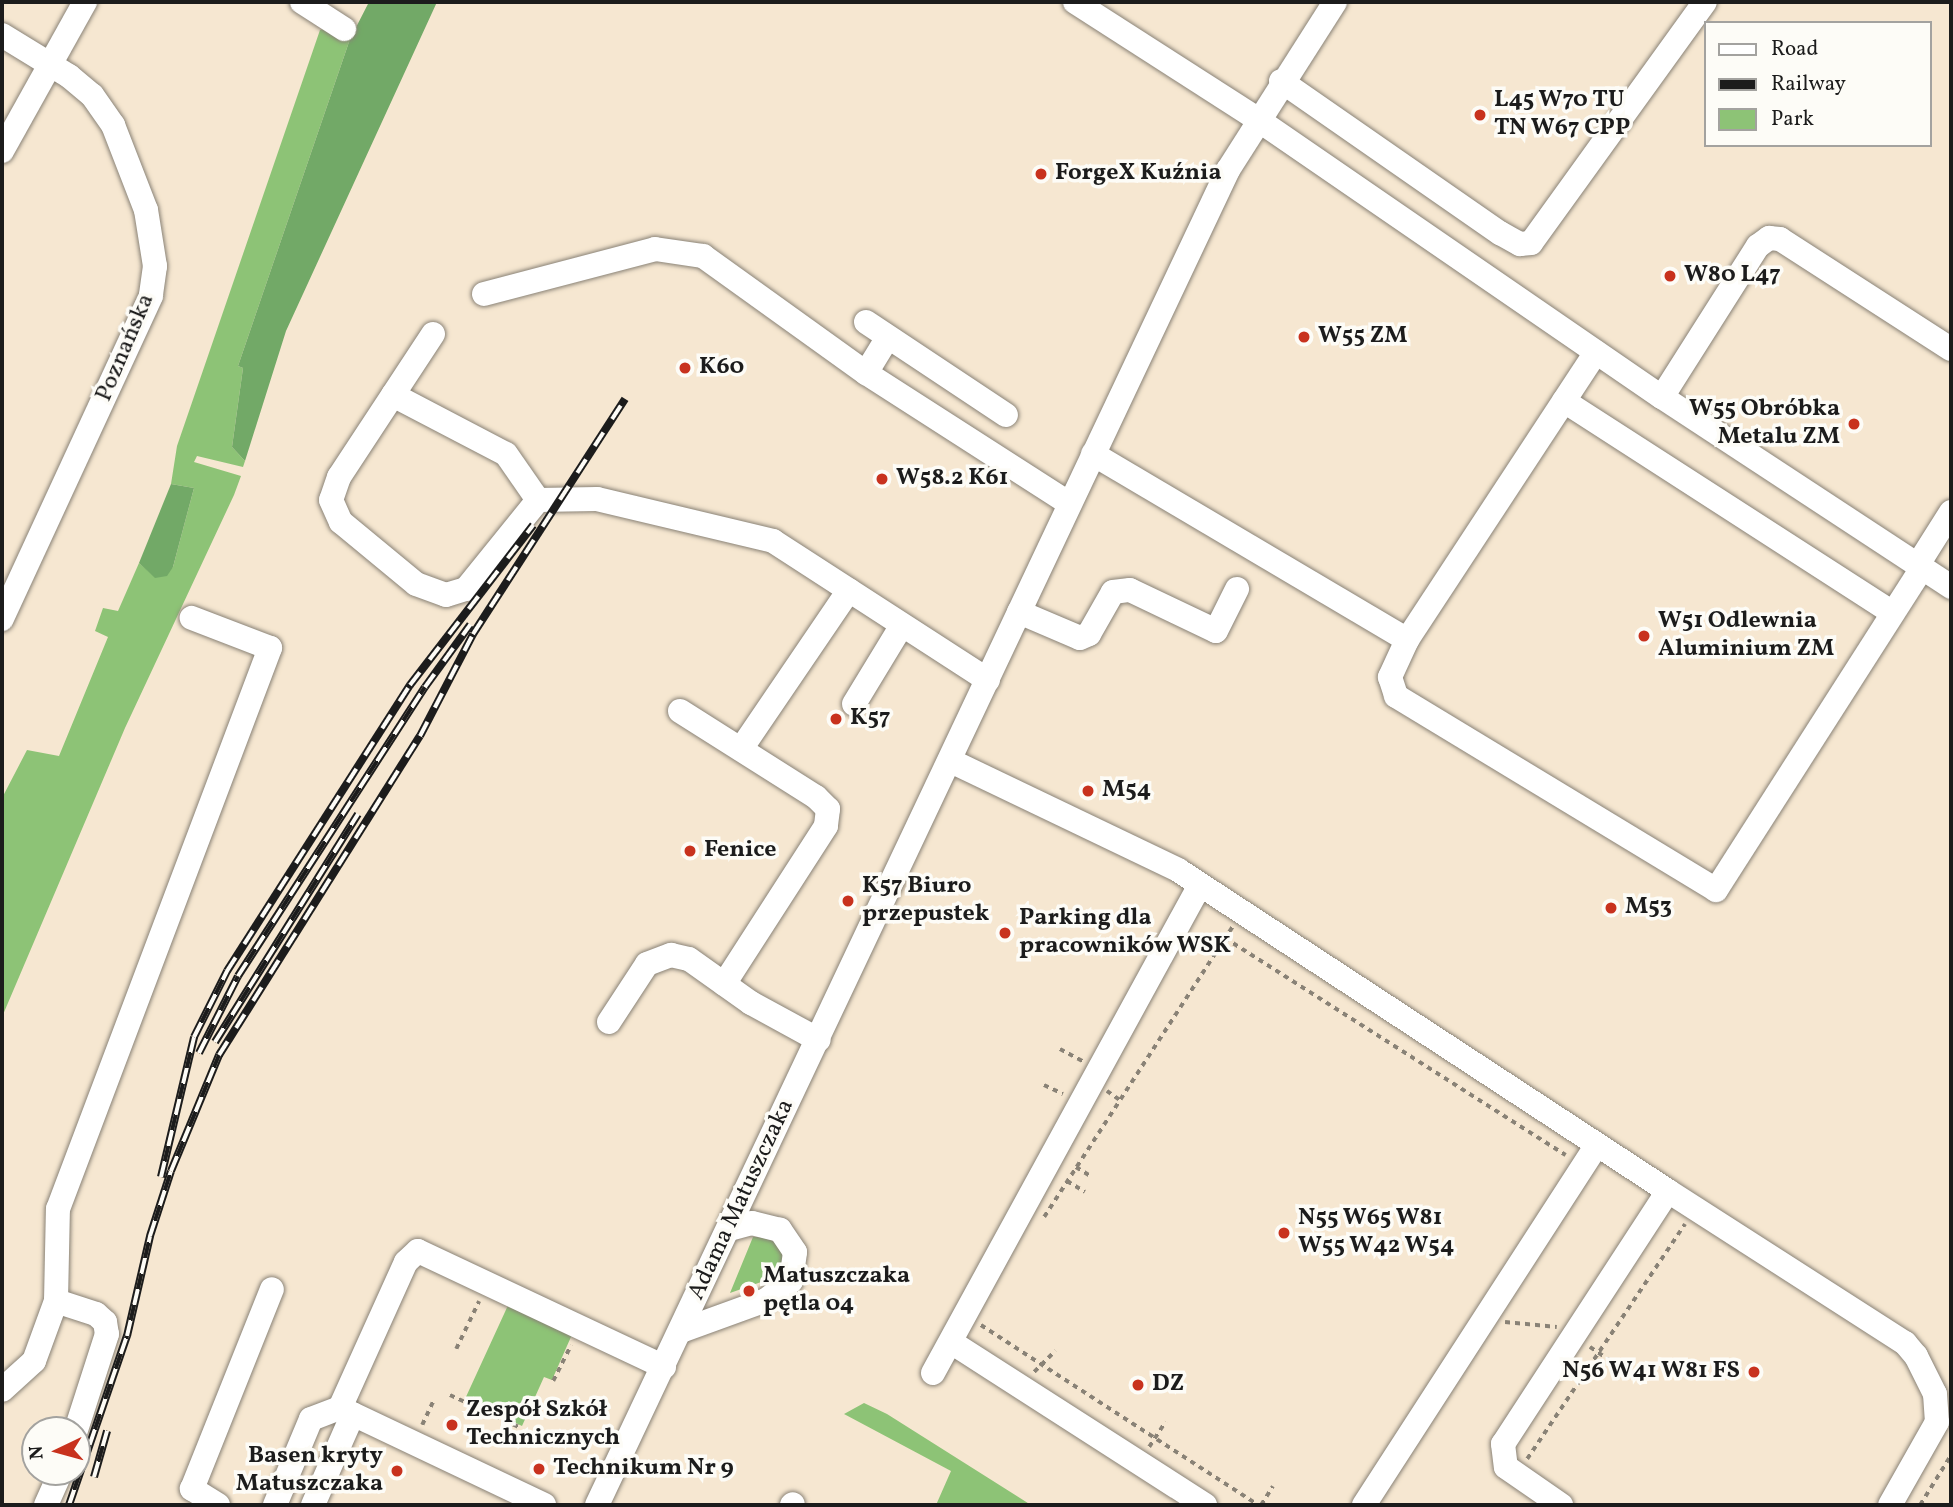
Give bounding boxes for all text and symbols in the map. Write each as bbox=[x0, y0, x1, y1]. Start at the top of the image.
legend bbox=[1704, 21, 1932, 147]
text: Road bbox=[1771, 35, 1818, 64]
text: Railway bbox=[1771, 70, 1846, 99]
place label: L45 W70 TU TN W67 CPP bbox=[1494, 87, 1631, 143]
text: Park bbox=[1771, 105, 1814, 134]
marker: L45 W70 TU TN W67 CPP bbox=[1472, 107, 1488, 123]
place label: ForgeX Kuźnia bbox=[1055, 160, 1222, 188]
marker: ForgeX Kuźnia bbox=[1033, 166, 1049, 182]
place label: W80 L47 bbox=[1684, 262, 1781, 290]
marker: W80 L47 bbox=[1662, 268, 1678, 284]
street label: Poznańska bbox=[90, 290, 162, 406]
place label: W55 ZM bbox=[1318, 323, 1407, 351]
marker: W55 ZM bbox=[1296, 329, 1312, 345]
place label: K60 bbox=[699, 354, 744, 382]
marker: K60 bbox=[677, 360, 693, 376]
place label: W55 Obróbka Metalu ZM bbox=[1689, 396, 1840, 452]
marker: W55 Obróbka Metalu ZM bbox=[1846, 416, 1862, 432]
place label: W58.2 K61 bbox=[896, 465, 1008, 493]
marker: W58.2 K61 bbox=[874, 471, 890, 487]
place label: W51 Odlewnia Aluminium ZM bbox=[1658, 608, 1834, 664]
marker: W51 Odlewnia Aluminium ZM bbox=[1636, 628, 1652, 644]
place label: K57 bbox=[850, 705, 890, 733]
marker: K57 bbox=[828, 711, 844, 727]
place label: M54 bbox=[1102, 777, 1151, 805]
marker: M54 bbox=[1080, 783, 1096, 799]
place label: Fenice bbox=[704, 837, 777, 865]
marker: Fenice bbox=[682, 843, 698, 859]
place label: K57 Biuro przepustek bbox=[862, 873, 989, 929]
marker: K57 Biuro przepustek bbox=[840, 893, 856, 909]
place label: M53 bbox=[1625, 894, 1672, 922]
marker: M53 bbox=[1603, 900, 1619, 916]
place label: Parking dla pracowników WSK bbox=[1019, 905, 1232, 961]
marker: Parking dla pracowników WSK bbox=[997, 925, 1013, 941]
street label: Adama Matuszczaka bbox=[683, 1095, 801, 1305]
place label: N55 W65 W81 W55 W42 W54 bbox=[1298, 1205, 1455, 1261]
marker: N55 W65 W81 W55 W42 W54 bbox=[1276, 1225, 1292, 1241]
place label: Matuszczaka pętla 04 bbox=[763, 1263, 910, 1319]
marker: Matuszczaka pętla 04 bbox=[741, 1283, 757, 1299]
place label: N56 W41 W81 FS bbox=[1561, 1358, 1740, 1386]
marker: N56 W41 W81 FS bbox=[1746, 1364, 1762, 1380]
place label: DZ bbox=[1152, 1371, 1184, 1399]
marker: DZ bbox=[1130, 1377, 1146, 1393]
place label: Zespół Szkół Technicznych bbox=[466, 1397, 620, 1453]
north arrow bbox=[21, 1416, 91, 1486]
marker: Zespół Szkół Technicznych bbox=[444, 1417, 460, 1433]
place label: Basen kryty Matuszczaka bbox=[236, 1443, 383, 1499]
text: N bbox=[24, 1445, 51, 1461]
place label: Technikum Nr 9 bbox=[553, 1455, 734, 1483]
marker: Technikum Nr 9 bbox=[531, 1461, 547, 1477]
marker: Basen kryty Matuszczaka bbox=[389, 1463, 405, 1479]

